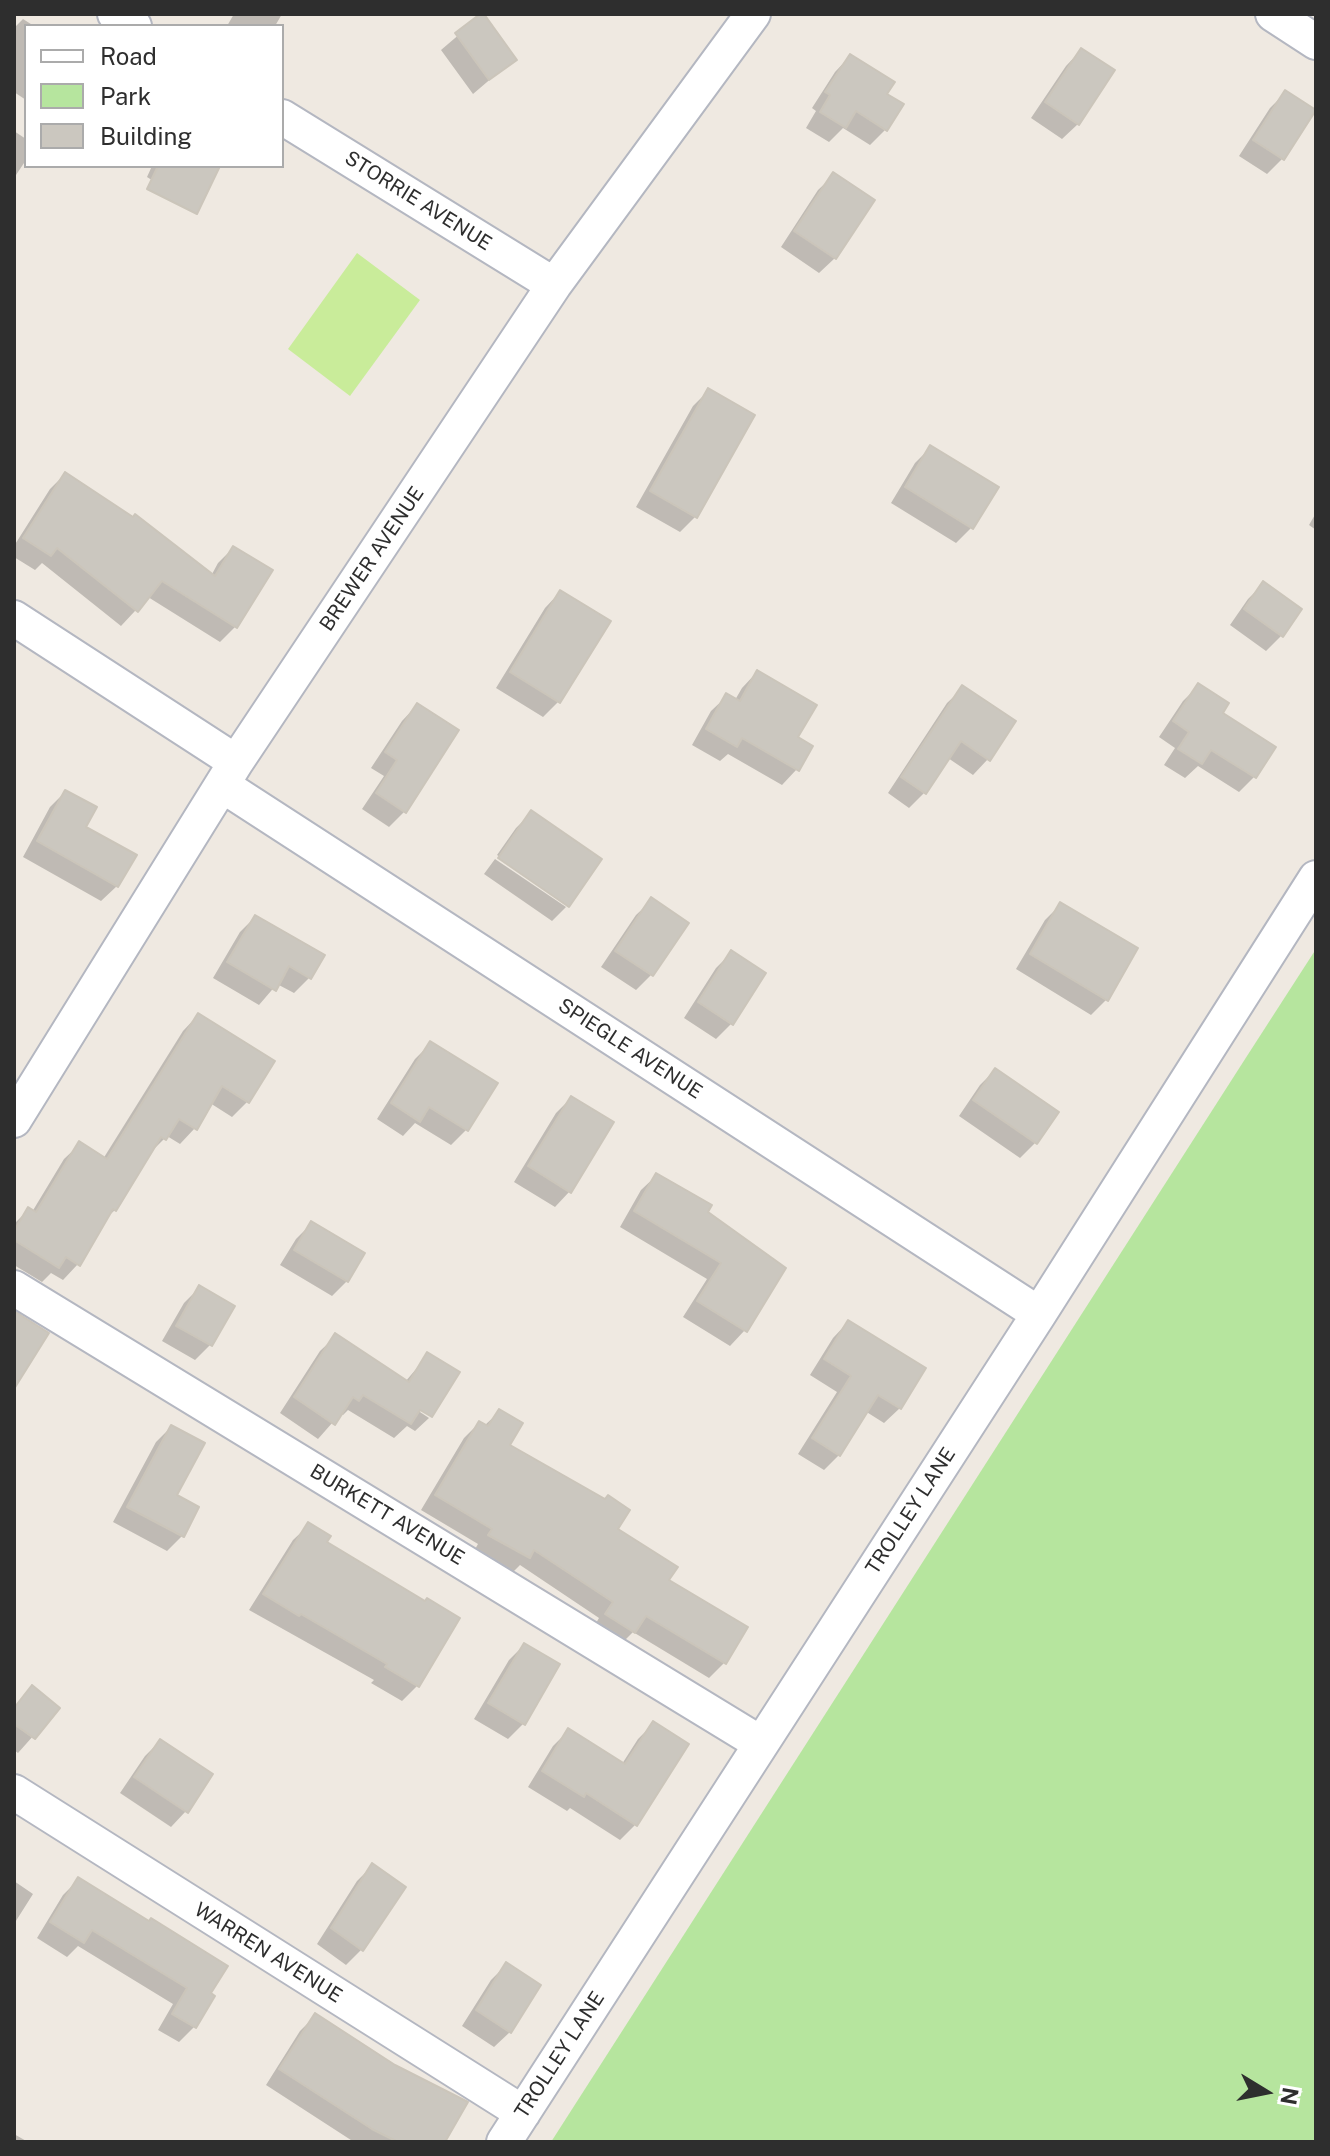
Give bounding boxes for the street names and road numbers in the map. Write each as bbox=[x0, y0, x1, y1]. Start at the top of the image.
street label: STORRIE AVENUE bbox=[340, 146, 496, 256]
street label: BREWER AVENUE bbox=[315, 482, 429, 636]
street label: SPIEGLE AVENUE bbox=[553, 993, 707, 1105]
street label: TROLLEY LANE bbox=[861, 1443, 961, 1579]
street label: BURKETT AVENUE bbox=[305, 1459, 469, 1571]
street label: WARREN AVENUE bbox=[190, 1898, 346, 2008]
street label: TROLLEY LANE bbox=[510, 1987, 610, 2123]

